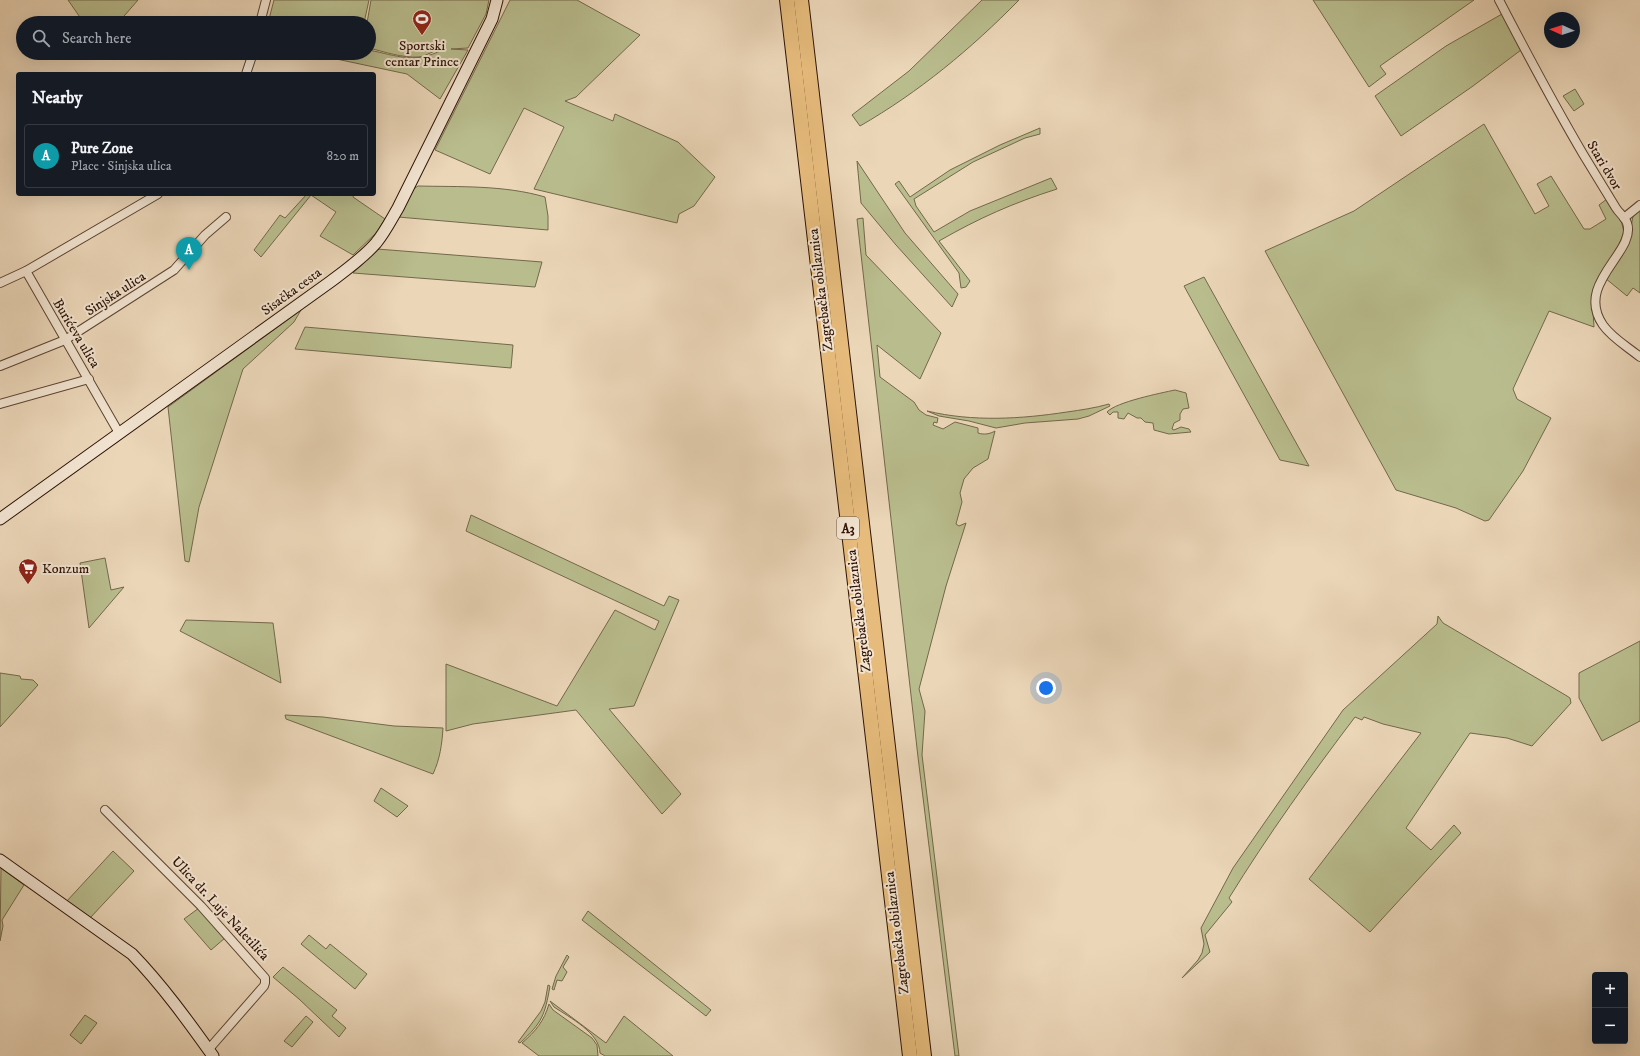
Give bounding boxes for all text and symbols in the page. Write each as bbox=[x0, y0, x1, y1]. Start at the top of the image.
sports icon: Sportski centar Prince bbox=[411, 8, 433, 36]
north arrow bbox=[1544, 12, 1580, 48]
search box bbox=[16, 16, 376, 60]
icon: search bbox=[30, 27, 52, 49]
text: Search here bbox=[62, 29, 131, 48]
place label: Sportski centar Prince bbox=[385, 37, 459, 71]
text: Nearby bbox=[32, 87, 82, 109]
street label: Stari dvor bbox=[1582, 137, 1626, 194]
text: Pure Zone bbox=[71, 139, 133, 158]
text: A bbox=[42, 148, 50, 164]
text: 820 m bbox=[327, 148, 359, 164]
text: Place · Sinjska ulica bbox=[71, 158, 171, 174]
street label: Zagrebačka obilaznica bbox=[805, 228, 837, 352]
pin: A bbox=[176, 237, 202, 270]
street label: Sisačka cesta bbox=[258, 264, 325, 320]
street label: Sinjska ulica bbox=[82, 268, 149, 320]
street label: Burićeva ulica bbox=[48, 295, 104, 372]
road number: A3 bbox=[837, 517, 859, 539]
street label: Zagrebačka obilaznica bbox=[843, 549, 875, 673]
supermarket icon: Konzum bbox=[17, 557, 39, 585]
place label: Konzum bbox=[42, 560, 90, 578]
your location bbox=[1036, 678, 1056, 698]
street label: Ulica dr. Luje Naletilića bbox=[167, 853, 273, 965]
street label: Zagrebačka obilaznica bbox=[881, 871, 913, 995]
map controls bbox=[1592, 972, 1628, 1044]
button: + bbox=[1592, 972, 1628, 1008]
button: − bbox=[1592, 1008, 1628, 1044]

